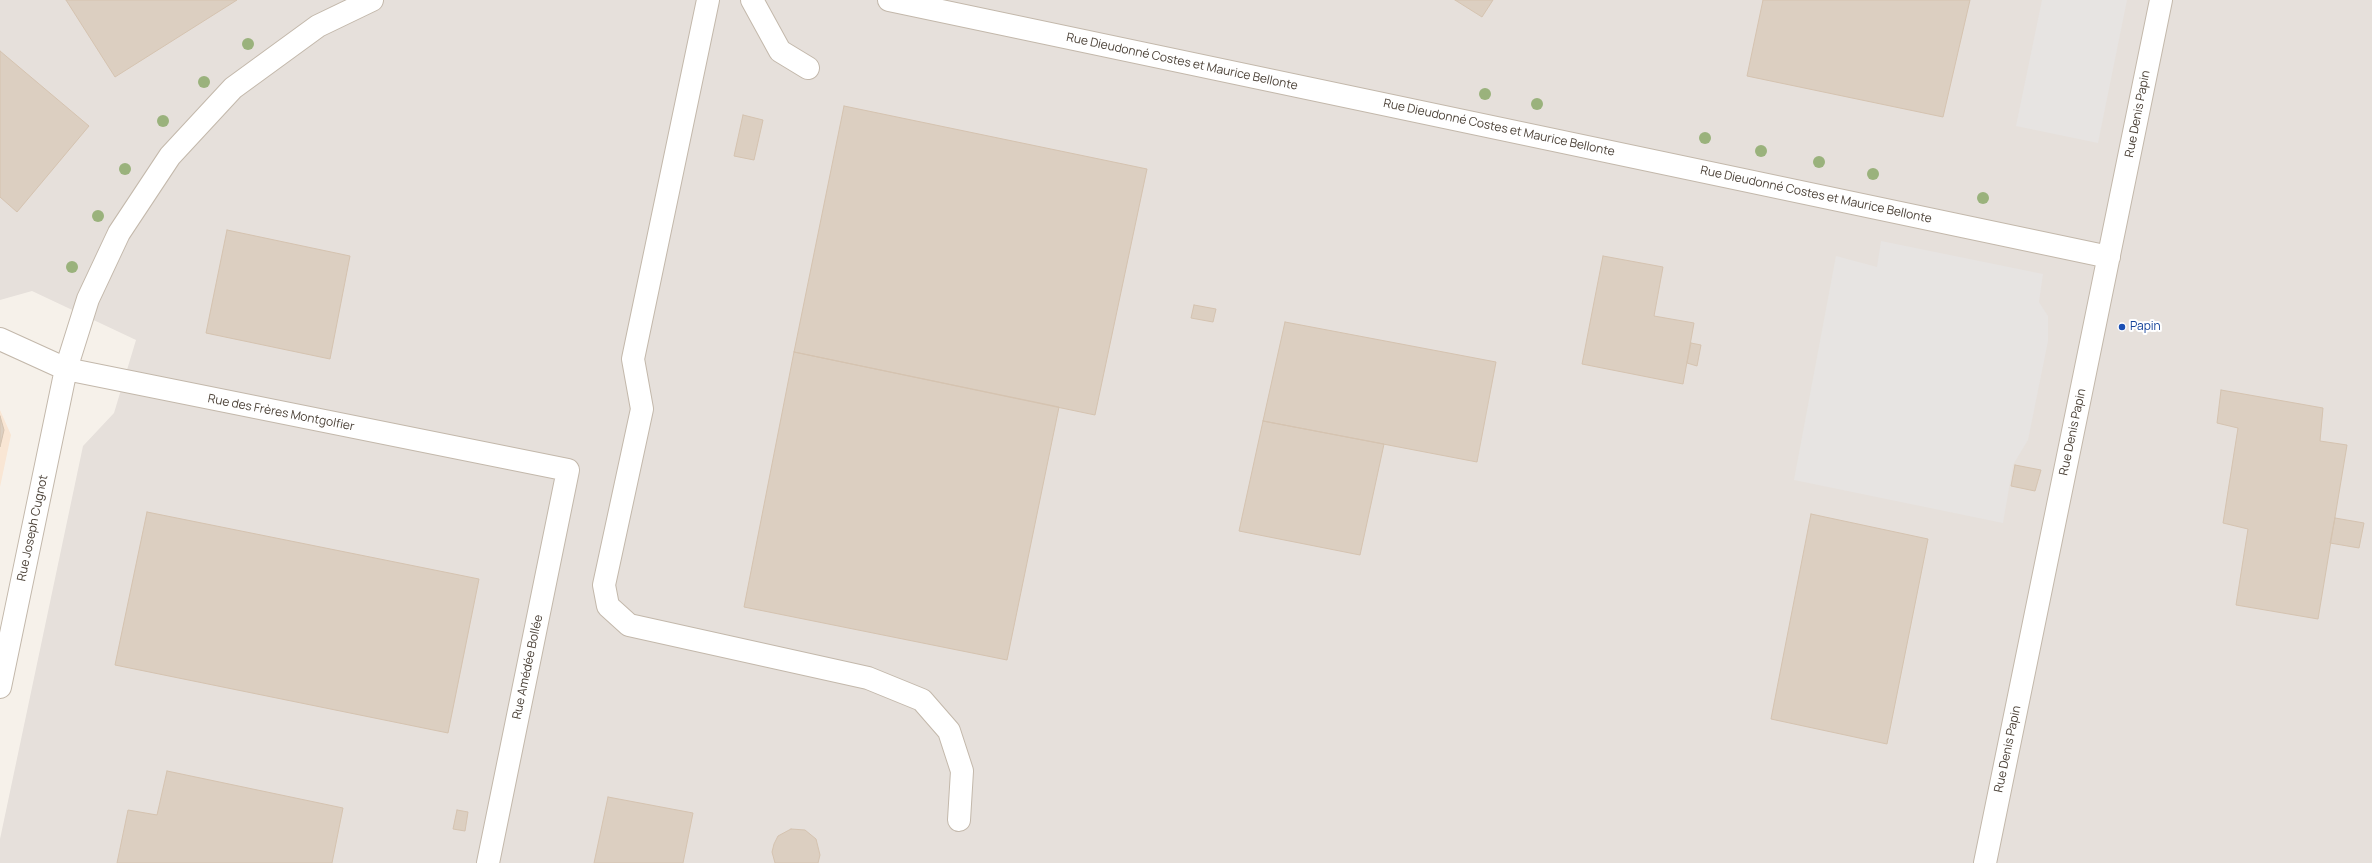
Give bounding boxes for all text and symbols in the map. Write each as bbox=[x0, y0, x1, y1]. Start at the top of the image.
street label: Rue Dieudonné Costes et Maurice Bellonte bbox=[1065, 30, 1299, 94]
street label: Rue Denis Papin bbox=[2123, 69, 2153, 159]
street label: Rue Dieudonné Costes et Maurice Bellonte bbox=[1382, 96, 1616, 160]
street label: Rue Dieudonné Costes et Maurice Bellonte bbox=[1699, 163, 1933, 227]
place label: Papin bbox=[2130, 320, 2161, 334]
marker: Papin bbox=[2117, 322, 2127, 332]
street label: Rue Denis Papin bbox=[2057, 387, 2089, 477]
street label: Rue des Frères Montgolfier bbox=[207, 392, 355, 434]
street label: Rue Joseph Cugnot bbox=[15, 474, 51, 582]
street label: Rue Amédée Bollée bbox=[510, 613, 546, 721]
street label: Rue Denis Papin bbox=[1992, 704, 2024, 794]

